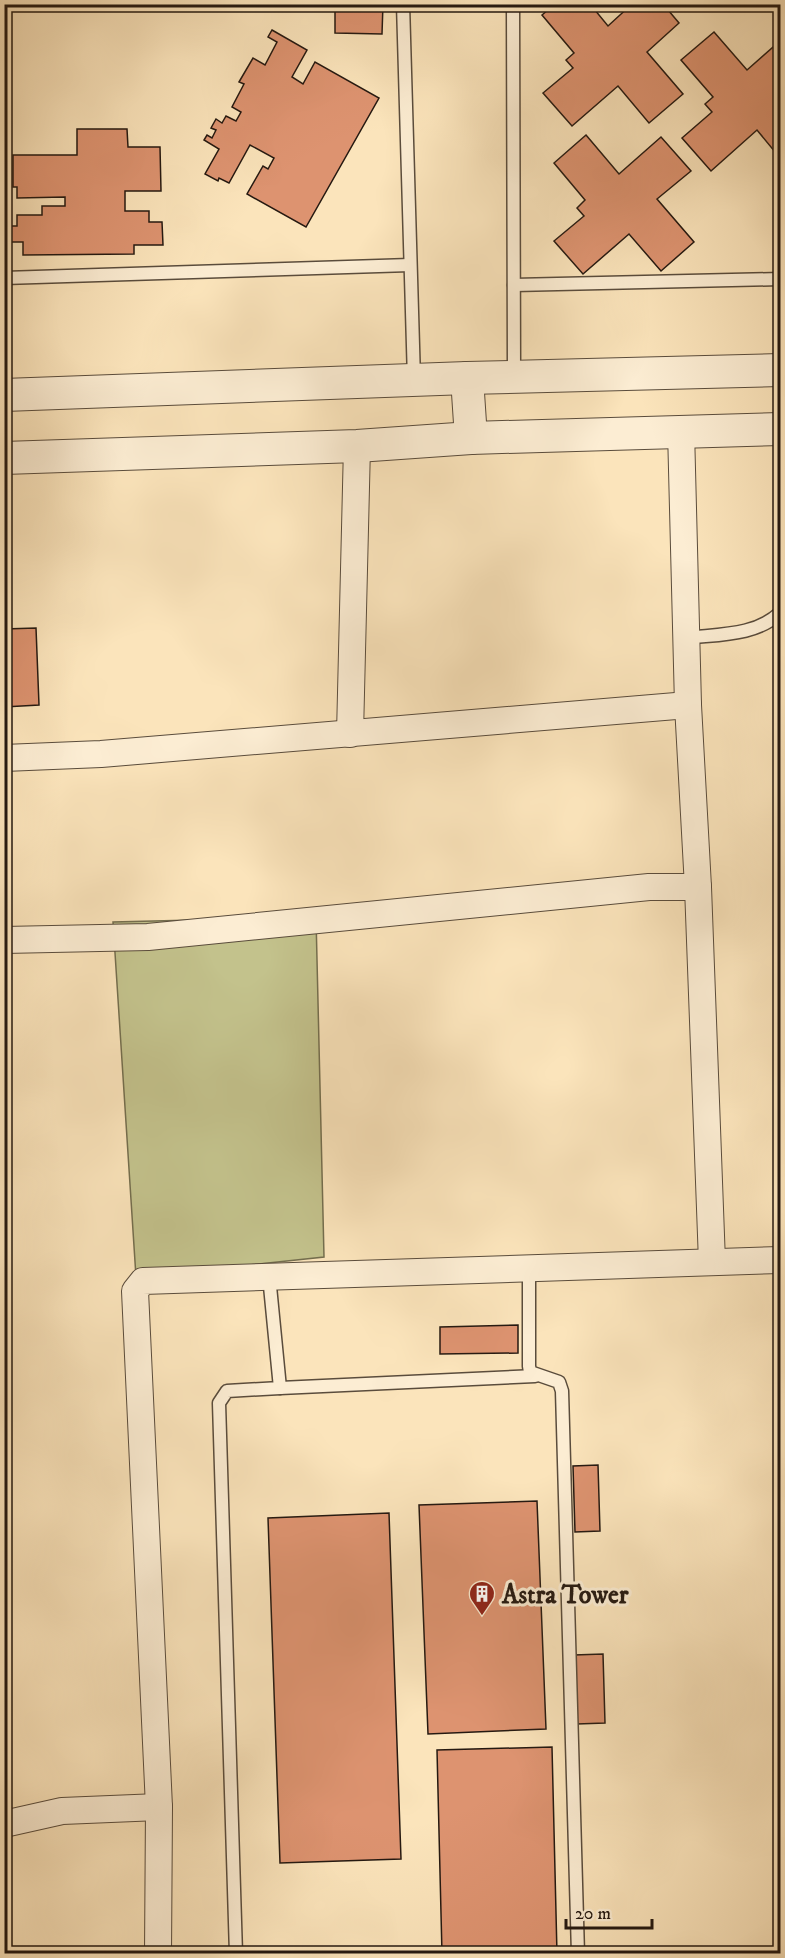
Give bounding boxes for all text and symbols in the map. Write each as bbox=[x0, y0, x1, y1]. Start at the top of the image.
building icon: Astra Tower bbox=[467, 1579, 497, 1617]
place label: Astra Tower bbox=[501, 1579, 629, 1612]
scale bar bbox=[566, 1892, 652, 1930]
text: 20 m bbox=[575, 1903, 611, 1925]

